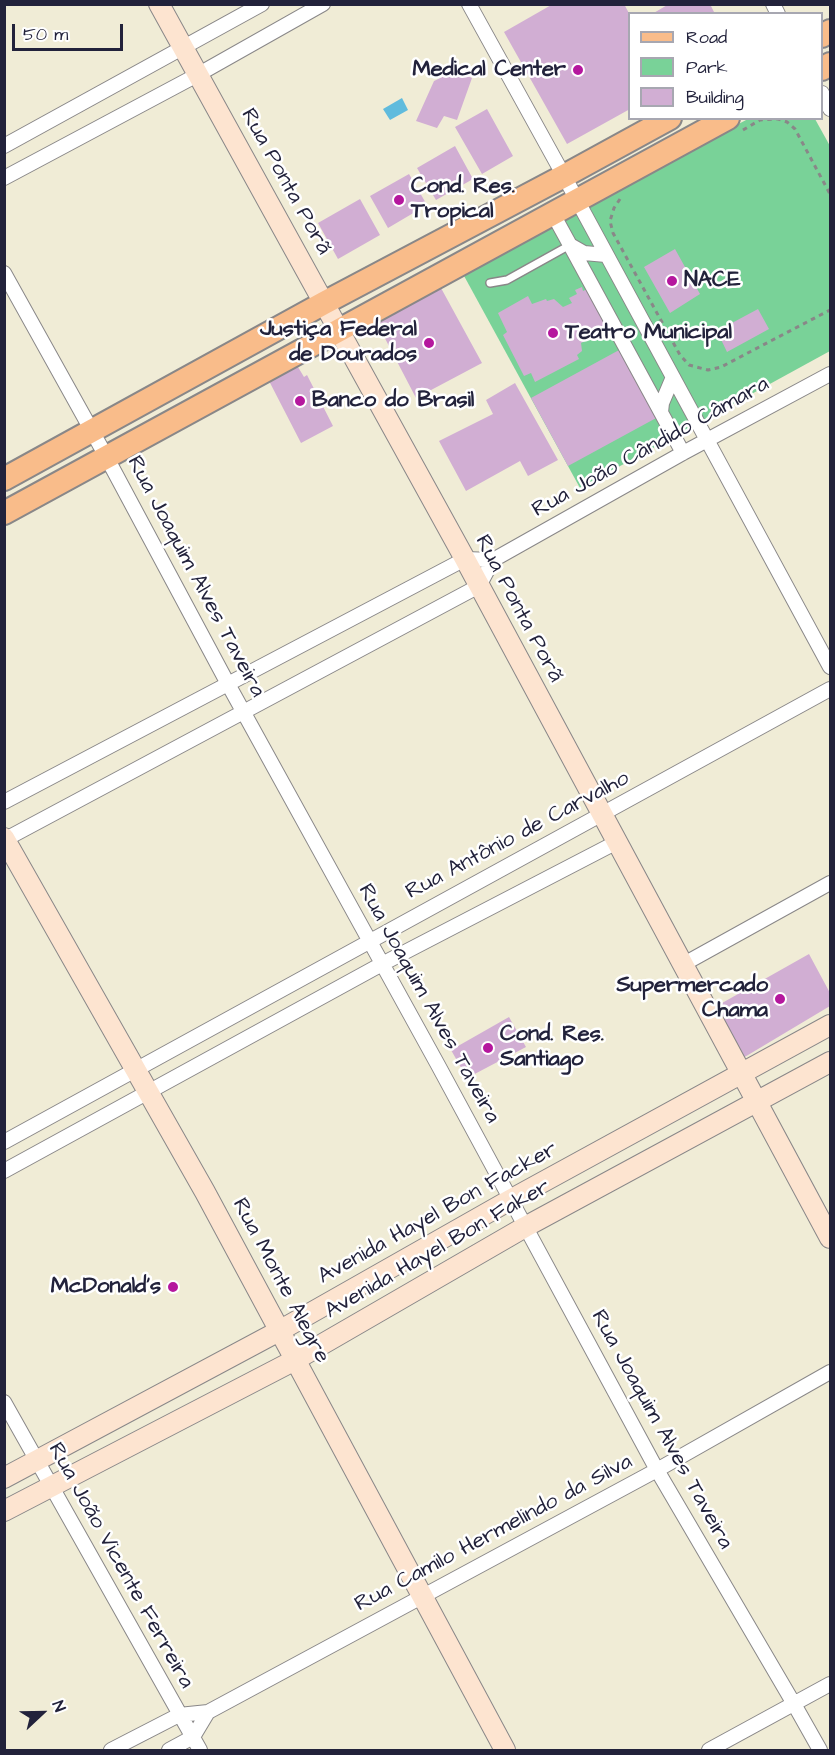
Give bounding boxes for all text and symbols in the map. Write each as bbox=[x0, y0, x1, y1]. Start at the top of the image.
scale bar bbox=[15, 12, 126, 50]
legend bbox=[628, 12, 823, 120]
text: 50 m bbox=[23, 22, 68, 47]
text: Road bbox=[686, 25, 727, 50]
text: Park bbox=[686, 55, 728, 80]
place label: Medical Center bbox=[412, 57, 566, 83]
marker: Medical Center bbox=[571, 63, 585, 77]
text: Building bbox=[686, 85, 744, 110]
street label: Rua Ponta Porã bbox=[234, 104, 336, 260]
place label: Cond. Res. Tropical bbox=[411, 174, 515, 226]
marker: Cond. Res. Tropical bbox=[392, 193, 406, 207]
place label: NACE bbox=[684, 268, 740, 294]
marker: NACE bbox=[665, 274, 679, 288]
place label: Justiça Federal de Dourados bbox=[260, 317, 417, 368]
place label: Teatro Municipal bbox=[565, 320, 732, 346]
marker: Teatro Municipal bbox=[546, 326, 560, 340]
marker: Justiça Federal de Dourados bbox=[422, 336, 436, 350]
street label: Rua João Cândido Câmara bbox=[528, 372, 774, 524]
place label: Banco do Brasil bbox=[312, 388, 474, 414]
marker: Banco do Brasil bbox=[293, 394, 307, 408]
street label: Rua Joaquim Alves Taveira bbox=[120, 452, 270, 702]
street label: Rua Ponta Porã bbox=[468, 531, 568, 687]
street label: Rua Antônio de Carvalho bbox=[402, 766, 634, 906]
street label: Rua Joaquim Alves Taveira bbox=[351, 880, 505, 1128]
place label: Supermercado Chama bbox=[616, 973, 768, 1024]
marker: Supermercado Chama bbox=[773, 992, 787, 1006]
place label: Cond. Res. Santiago bbox=[500, 1022, 604, 1074]
marker: Cond. Res. Santiago bbox=[481, 1041, 495, 1055]
street label: Avenida Hayel Bon Facker bbox=[314, 1137, 562, 1291]
street label: Avenida Hayel Bon Faker bbox=[321, 1175, 555, 1325]
street label: Rua Monte Alegre bbox=[225, 1194, 335, 1368]
place label: McDonald's bbox=[51, 1274, 161, 1300]
marker: McDonald's bbox=[166, 1280, 180, 1294]
street label: Rua Joaquim Alves Taveira bbox=[584, 1306, 738, 1554]
street label: Rua João Vicente Ferreira bbox=[41, 1439, 199, 1693]
street label: Rua Camilo Hermelindo da Silva bbox=[351, 1450, 637, 1618]
north arrow bbox=[12, 1683, 72, 1743]
text: N bbox=[47, 1697, 71, 1715]

